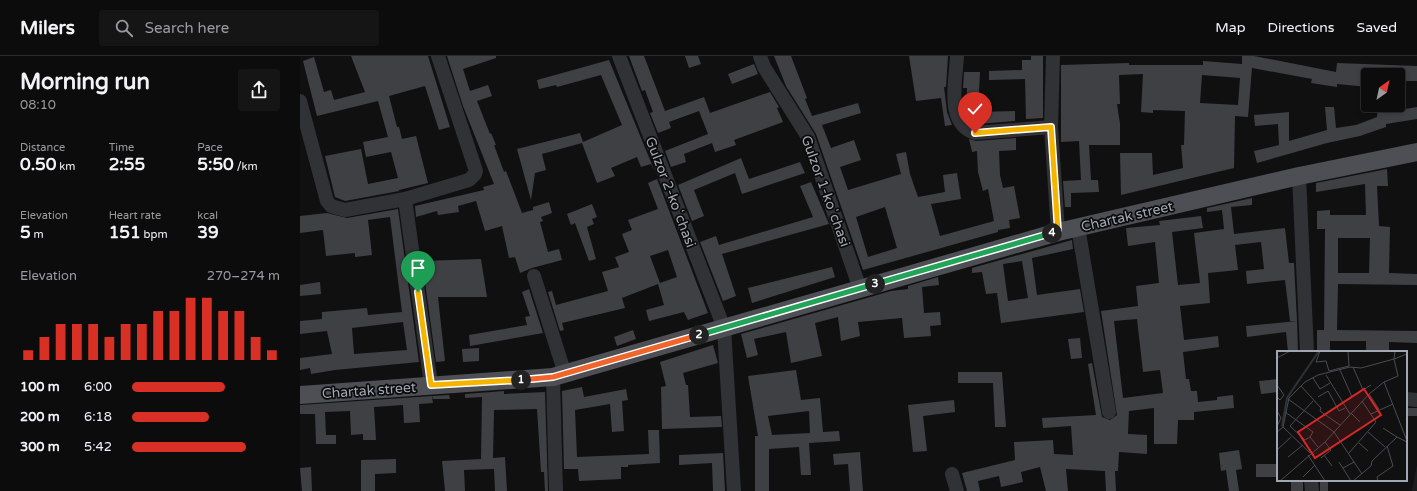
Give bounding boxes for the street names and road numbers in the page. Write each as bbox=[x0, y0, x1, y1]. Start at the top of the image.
street label: Gulzor 1-koʻchasi bbox=[797, 133, 854, 249]
street label: Gulzor 2-koʻchasi bbox=[642, 134, 699, 250]
street label: Chartak street bbox=[1079, 197, 1176, 235]
street label: Chartak street bbox=[321, 379, 417, 402]

